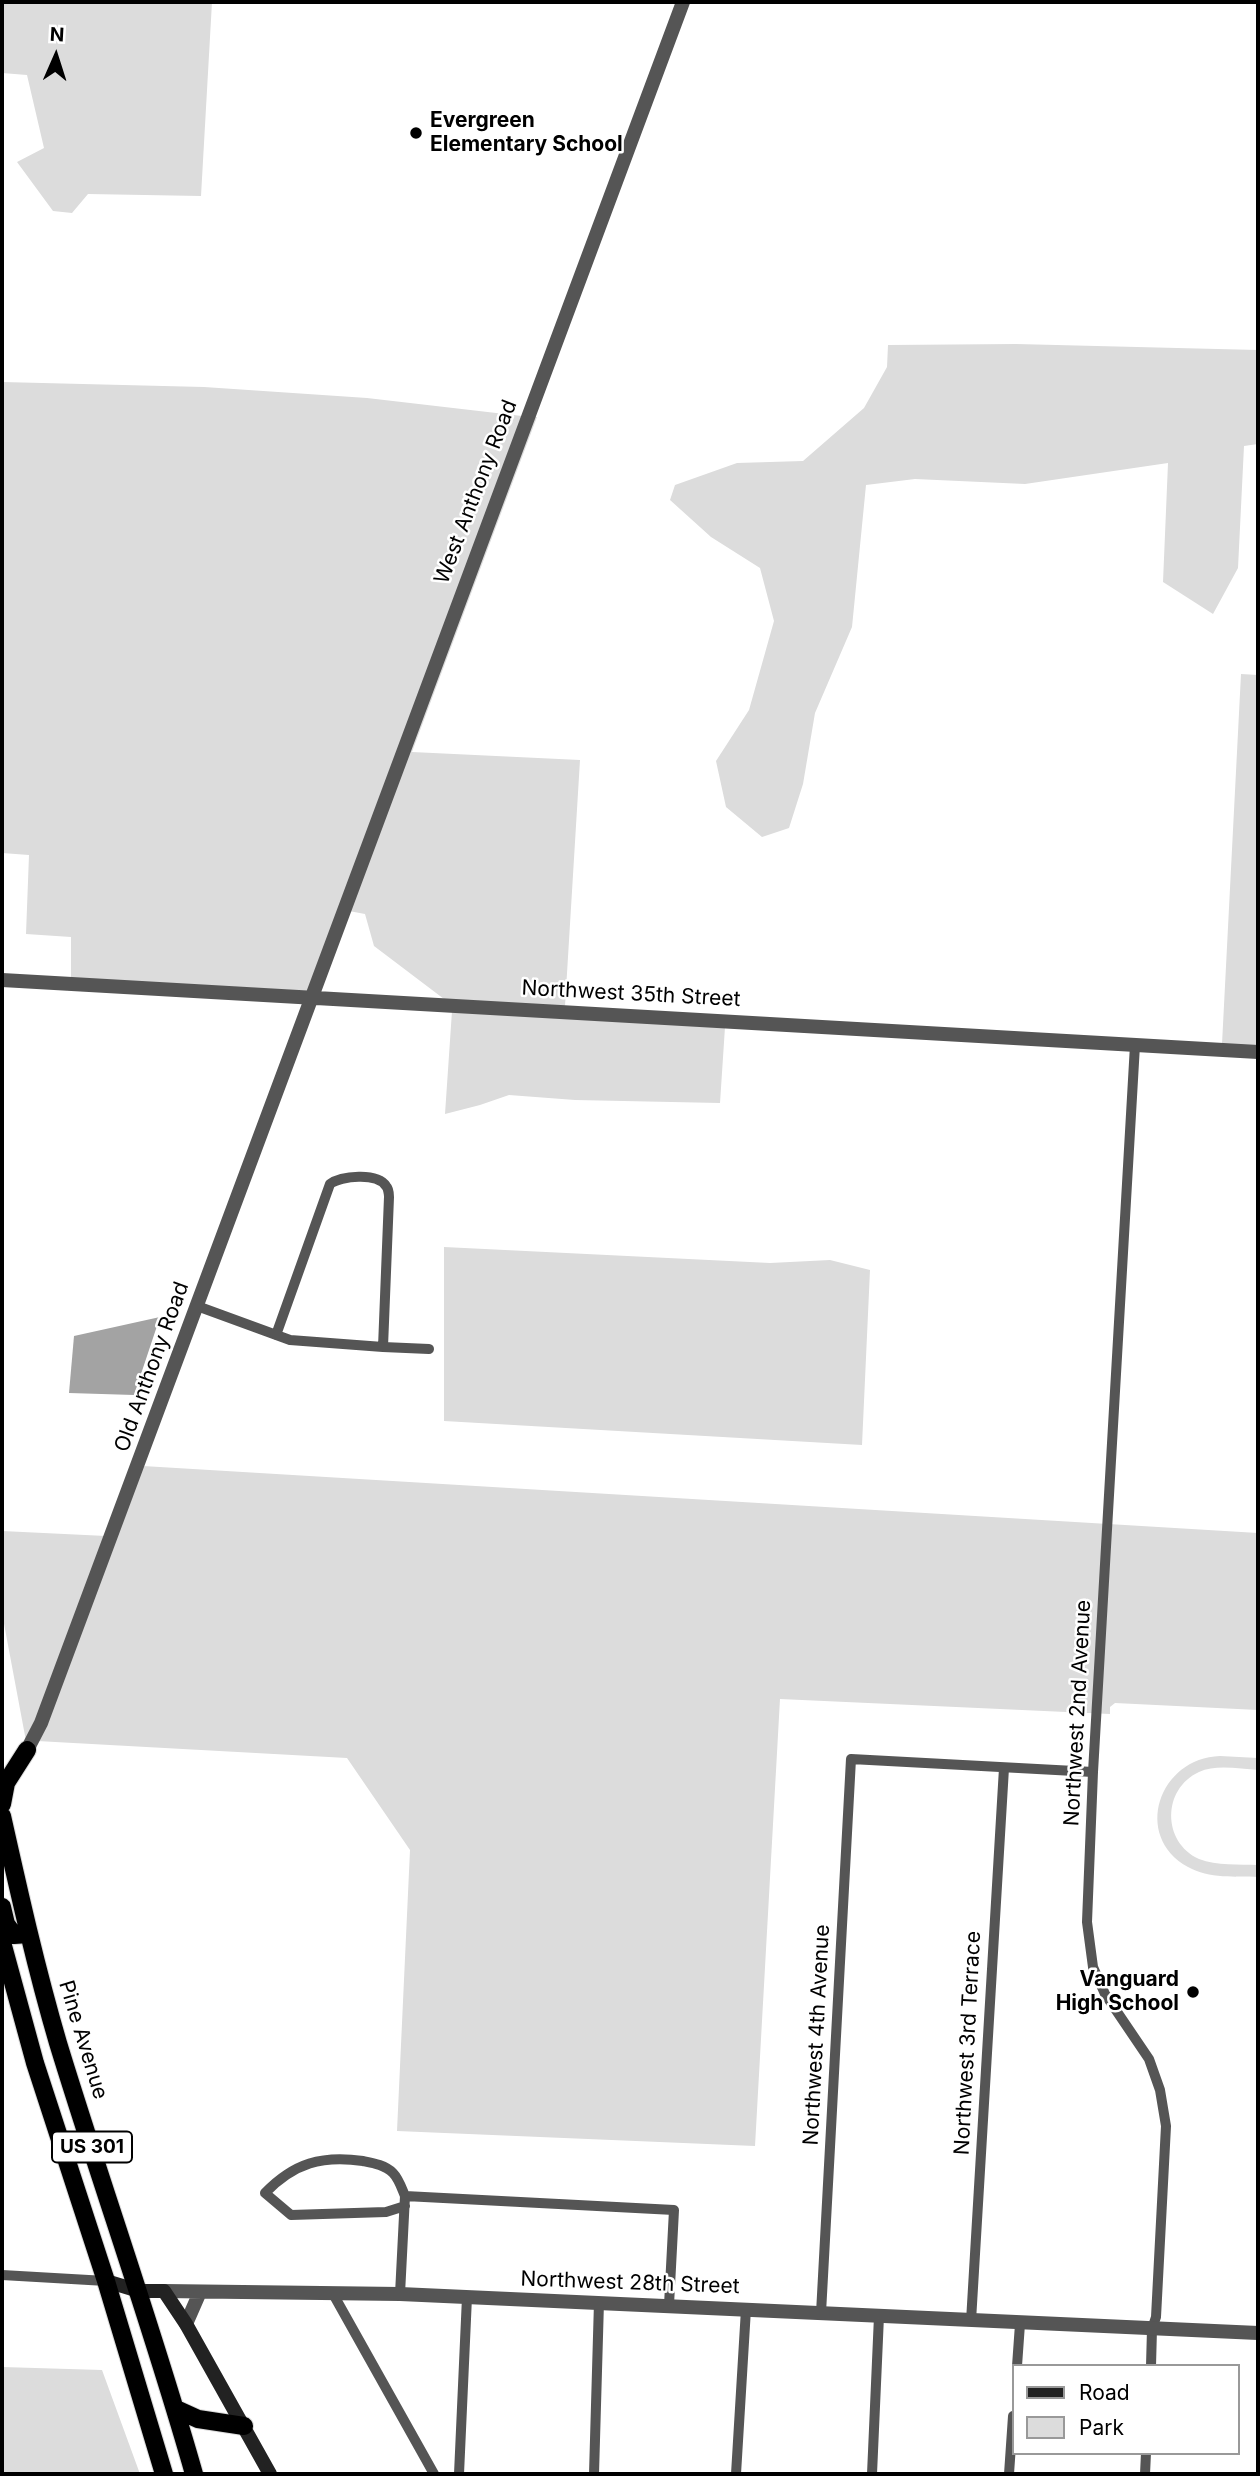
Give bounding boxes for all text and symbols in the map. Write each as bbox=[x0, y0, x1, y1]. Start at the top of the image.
north arrow bbox=[21, 21, 91, 91]
text: N bbox=[49, 23, 65, 46]
place label: Evergreen Elementary School bbox=[430, 108, 623, 158]
marker: Evergreen Elementary School bbox=[408, 125, 424, 141]
street label: West Anthony Road bbox=[429, 396, 523, 588]
street label: Northwest 35th Street bbox=[521, 976, 741, 1012]
street label: Old Anthony Road bbox=[110, 1279, 194, 1455]
street label: Northwest 2nd Avenue bbox=[1059, 1599, 1097, 1827]
street label: Northwest 4th Avenue bbox=[799, 1924, 835, 2146]
street label: Northwest 3rd Terrace bbox=[950, 1930, 986, 2156]
place label: Vanguard High School bbox=[1056, 1967, 1179, 2017]
street label: Pine Avenue bbox=[53, 1978, 113, 2102]
marker: Vanguard High School bbox=[1185, 1984, 1201, 2000]
road number: US 301 bbox=[52, 2132, 132, 2162]
street label: Northwest 28th Street bbox=[520, 2267, 740, 2299]
legend bbox=[1012, 2364, 1239, 2455]
text: Road bbox=[1079, 2380, 1130, 2405]
text: Park bbox=[1079, 2415, 1124, 2440]

